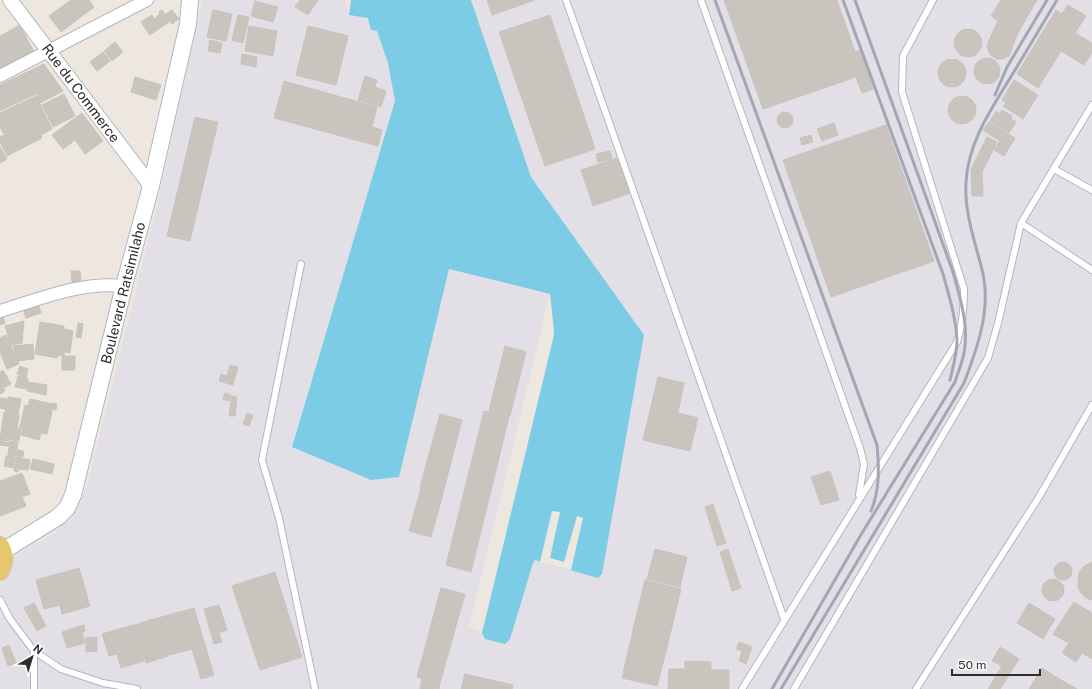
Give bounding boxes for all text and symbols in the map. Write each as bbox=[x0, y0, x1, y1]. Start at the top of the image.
street label: Rue du Commerce bbox=[39, 41, 123, 145]
street label: Boulevard Ratsimilaho bbox=[98, 220, 148, 365]
north arrow bbox=[12, 637, 52, 677]
text: N bbox=[31, 642, 45, 656]
scale bar bbox=[952, 651, 1040, 677]
text: 50 m bbox=[958, 658, 986, 672]

